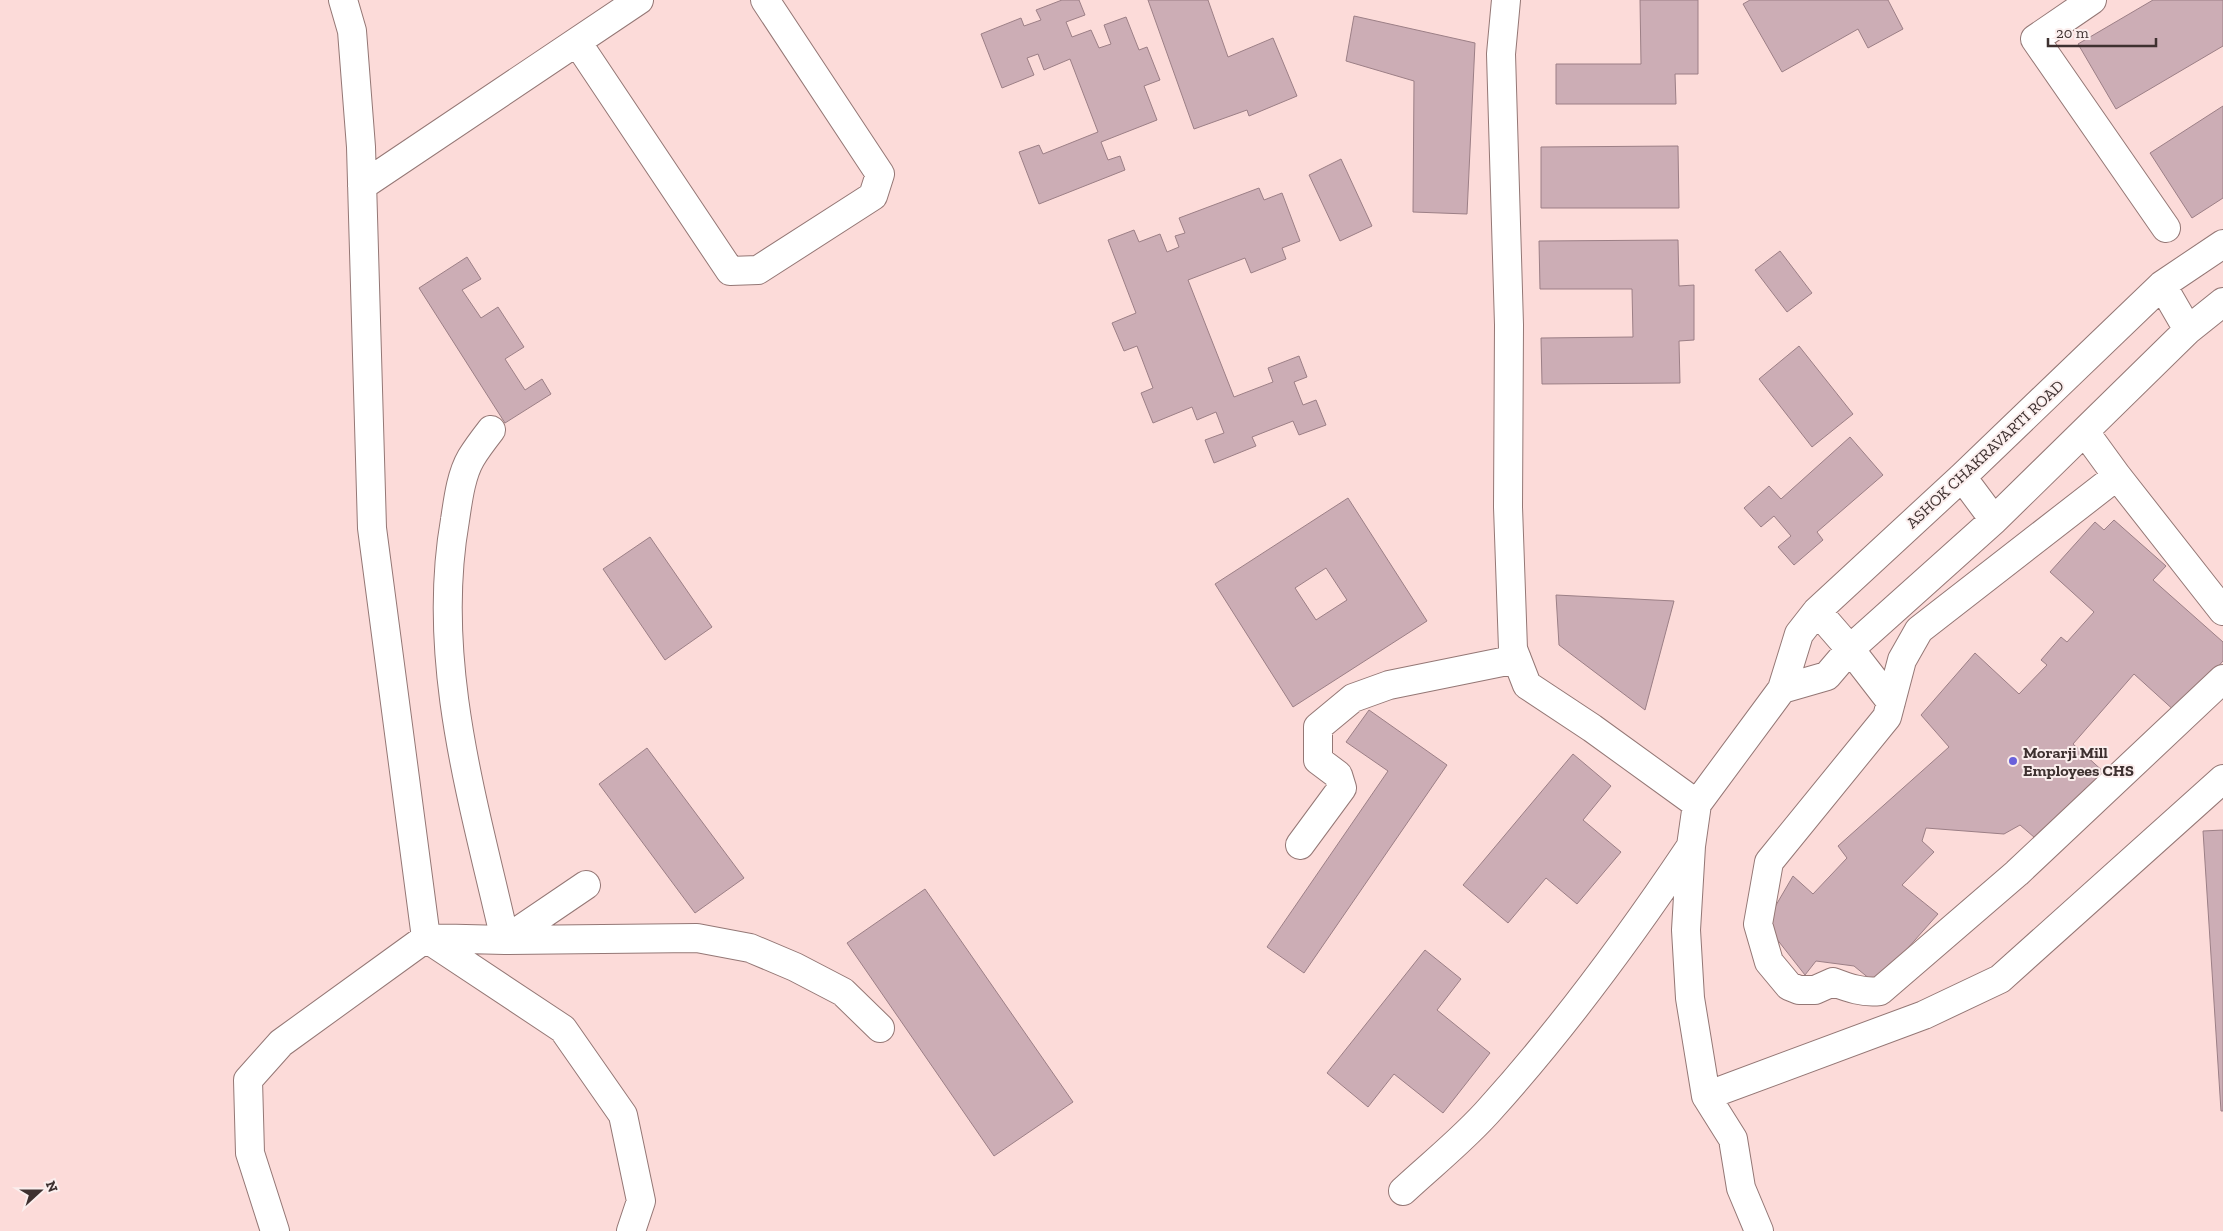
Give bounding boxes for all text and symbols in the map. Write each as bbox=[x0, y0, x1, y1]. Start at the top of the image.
scale bar bbox=[2048, 15, 2156, 47]
text: 20 m bbox=[2056, 24, 2089, 42]
street label: ASHOK CHAKRAVARTI ROAD bbox=[1902, 376, 2068, 532]
place label: Morarji Mill Employees CHS bbox=[2023, 743, 2134, 780]
marker: Morarji Mill Employees CHS bbox=[2007, 755, 2019, 767]
north arrow bbox=[15, 1166, 65, 1216]
text: N bbox=[42, 1179, 62, 1195]

